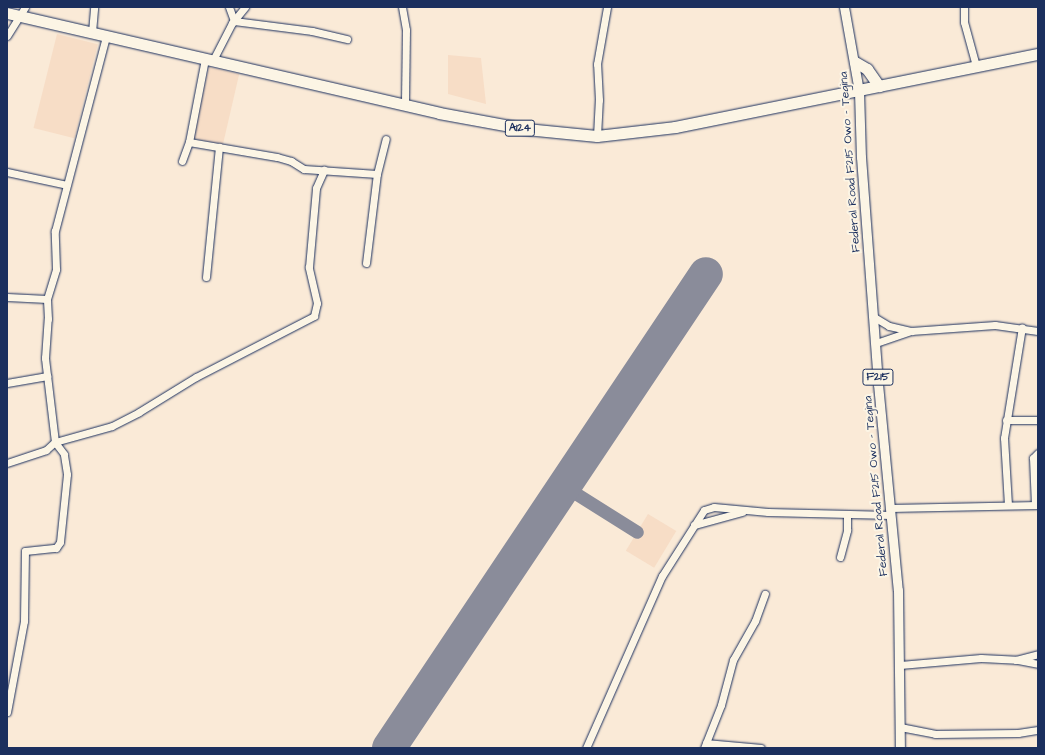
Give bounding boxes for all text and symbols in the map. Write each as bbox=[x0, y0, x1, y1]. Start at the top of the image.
street label: Federal Road F215 Owo - Tegina bbox=[836, 71, 864, 253]
road number: A124 bbox=[504, 119, 536, 137]
road number: F215 bbox=[862, 368, 894, 386]
street label: Federal Road F215 Owo - Tegina bbox=[861, 395, 891, 577]

